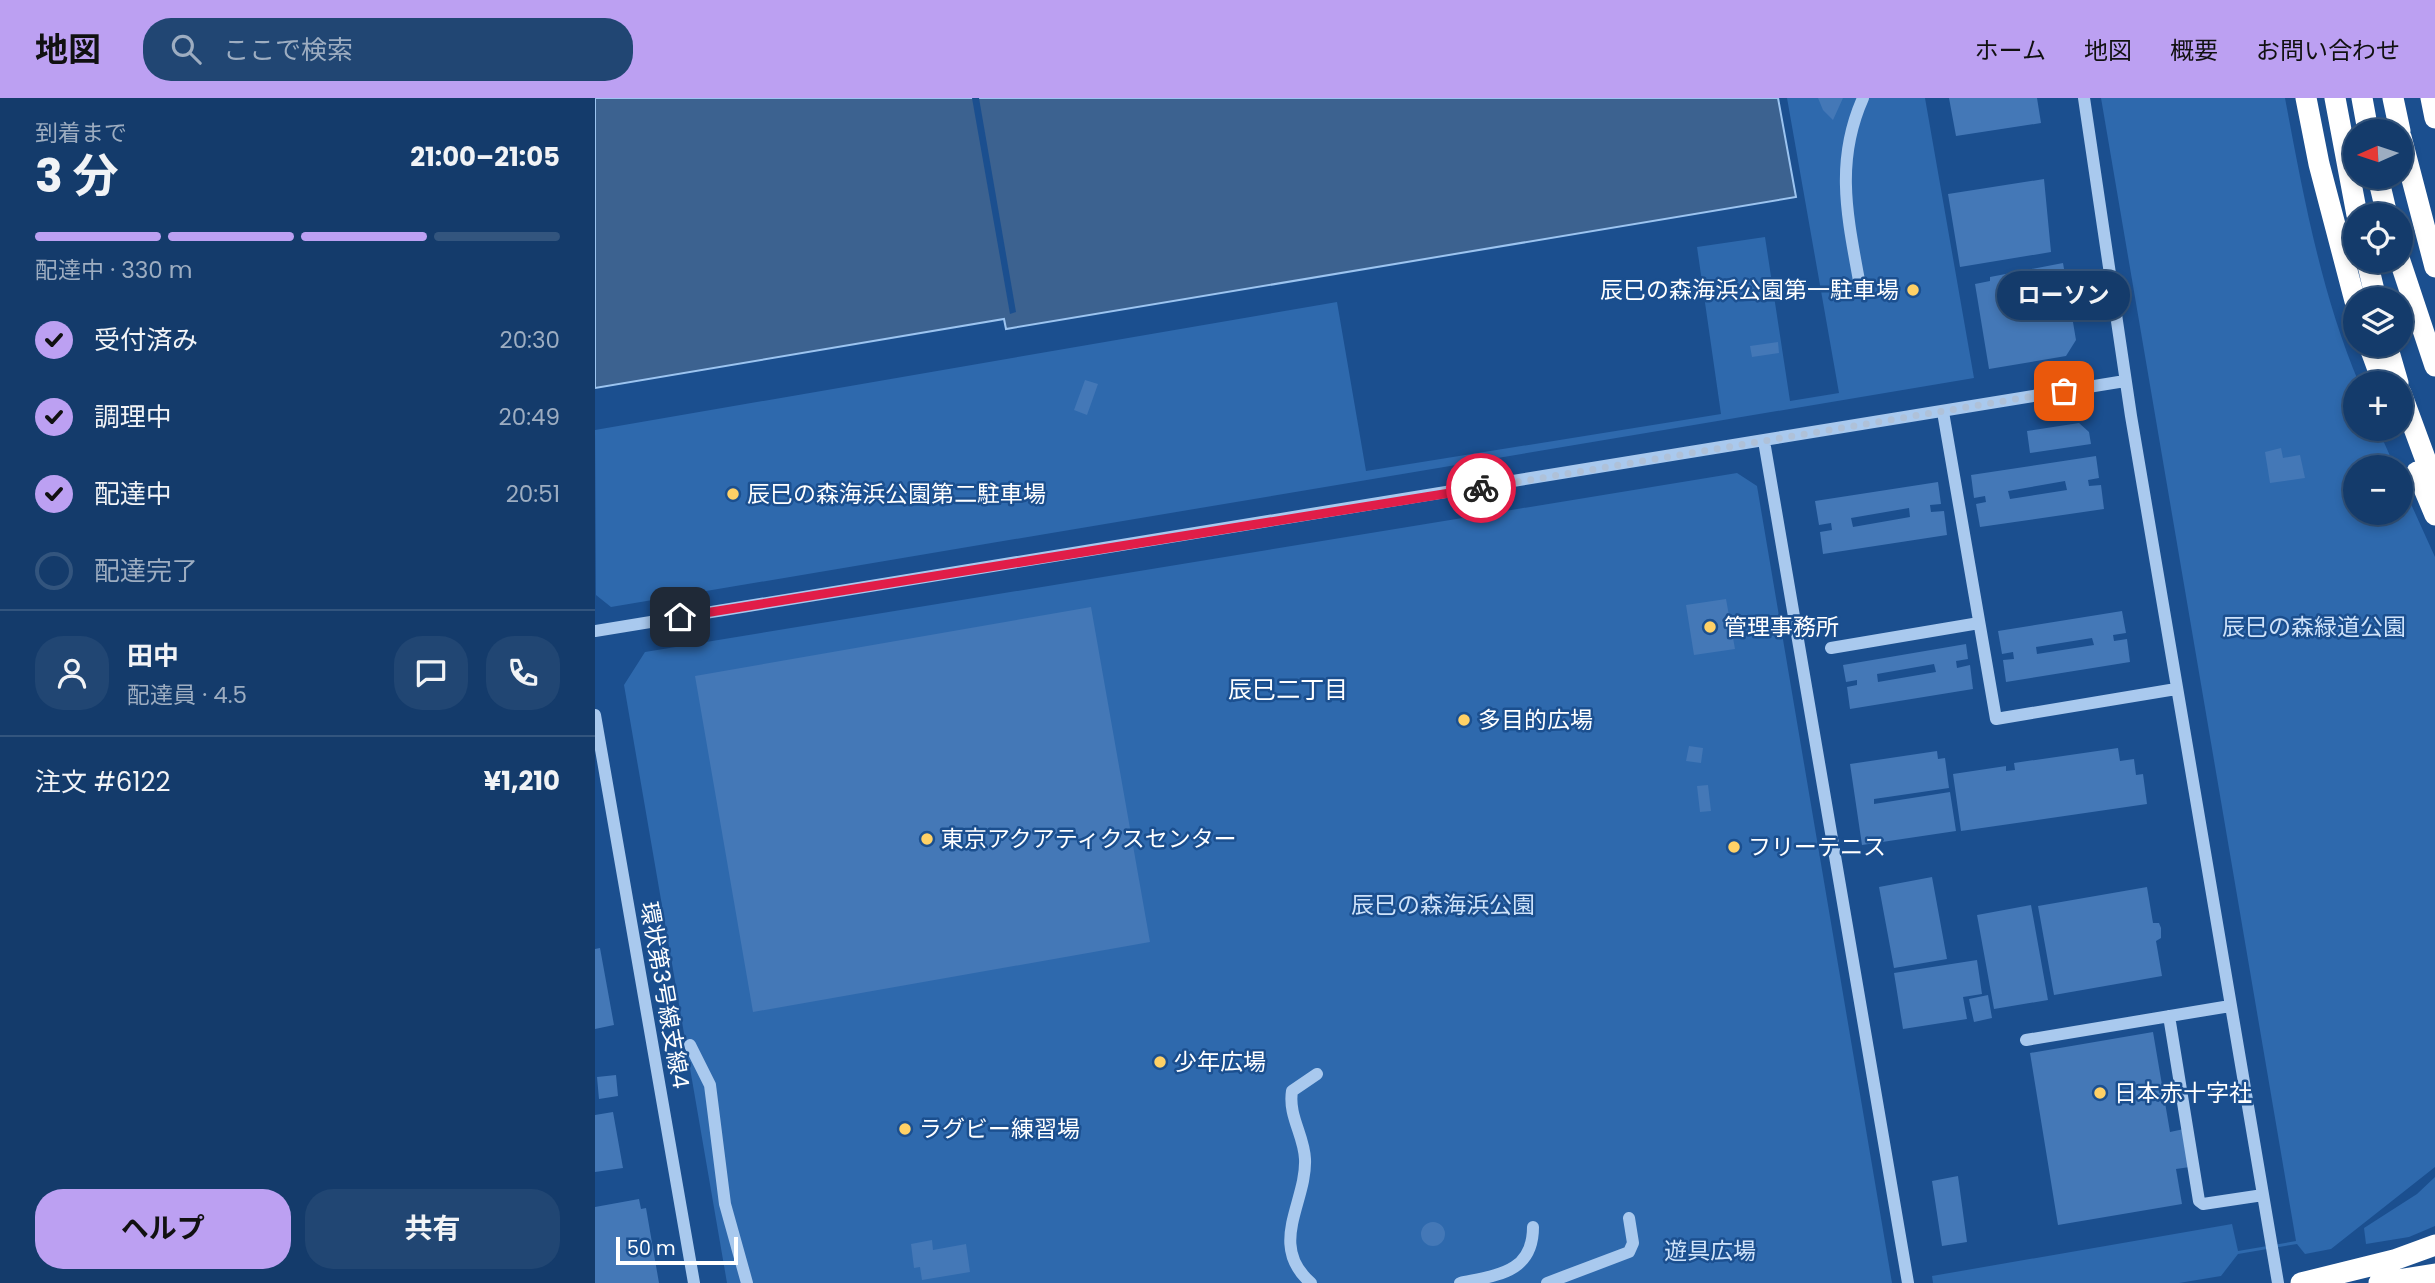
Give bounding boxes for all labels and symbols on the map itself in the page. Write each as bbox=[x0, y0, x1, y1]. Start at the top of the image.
north arrow bbox=[2343, 119, 2413, 189]
callout: ローソン bbox=[1997, 272, 2131, 321]
place label: 辰巳の森海浜公園第一駐車場 bbox=[1600, 274, 1899, 306]
marker: 辰巳の森海浜公園第一駐車場 bbox=[1905, 282, 1921, 298]
pin bbox=[2034, 361, 2094, 421]
courier bbox=[1446, 453, 1516, 523]
place label: 辰巳の森海浜公園第二駐車場 bbox=[747, 478, 1046, 510]
marker: 辰巳の森海浜公園第二駐車場 bbox=[725, 486, 741, 502]
pin bbox=[650, 587, 710, 647]
place label: 管理事務所 bbox=[1724, 611, 1839, 643]
park label: 辰巳の森緑道公園 bbox=[2222, 611, 2406, 643]
marker: 管理事務所 bbox=[1702, 619, 1718, 635]
district label: 辰巳二丁目 bbox=[1228, 673, 1348, 706]
place label: 多目的広場 bbox=[1478, 704, 1593, 736]
marker: 多目的広場 bbox=[1456, 712, 1472, 728]
place label: 東京アクアティクスセンター bbox=[941, 823, 1237, 855]
marker: 東京アクアティクスセンター bbox=[919, 831, 935, 847]
place label: フリーテニス bbox=[1748, 831, 1886, 863]
marker: フリーテニス bbox=[1726, 839, 1742, 855]
park label: 辰巳の森海浜公園 bbox=[1351, 889, 1535, 921]
street label: 環状第3号線支線4 bbox=[633, 899, 697, 1091]
place label: 少年広場 bbox=[1174, 1046, 1266, 1078]
marker: 少年広場 bbox=[1152, 1054, 1168, 1070]
place label: 日本赤十字社 bbox=[2114, 1077, 2252, 1109]
marker: 日本赤十字社 bbox=[2092, 1085, 2108, 1101]
place label: ラグビー練習場 bbox=[919, 1113, 1080, 1145]
marker: ラグビー練習場 bbox=[897, 1121, 913, 1137]
scale bar bbox=[616, 1234, 739, 1266]
park label: 遊具広場 bbox=[1664, 1235, 1756, 1267]

